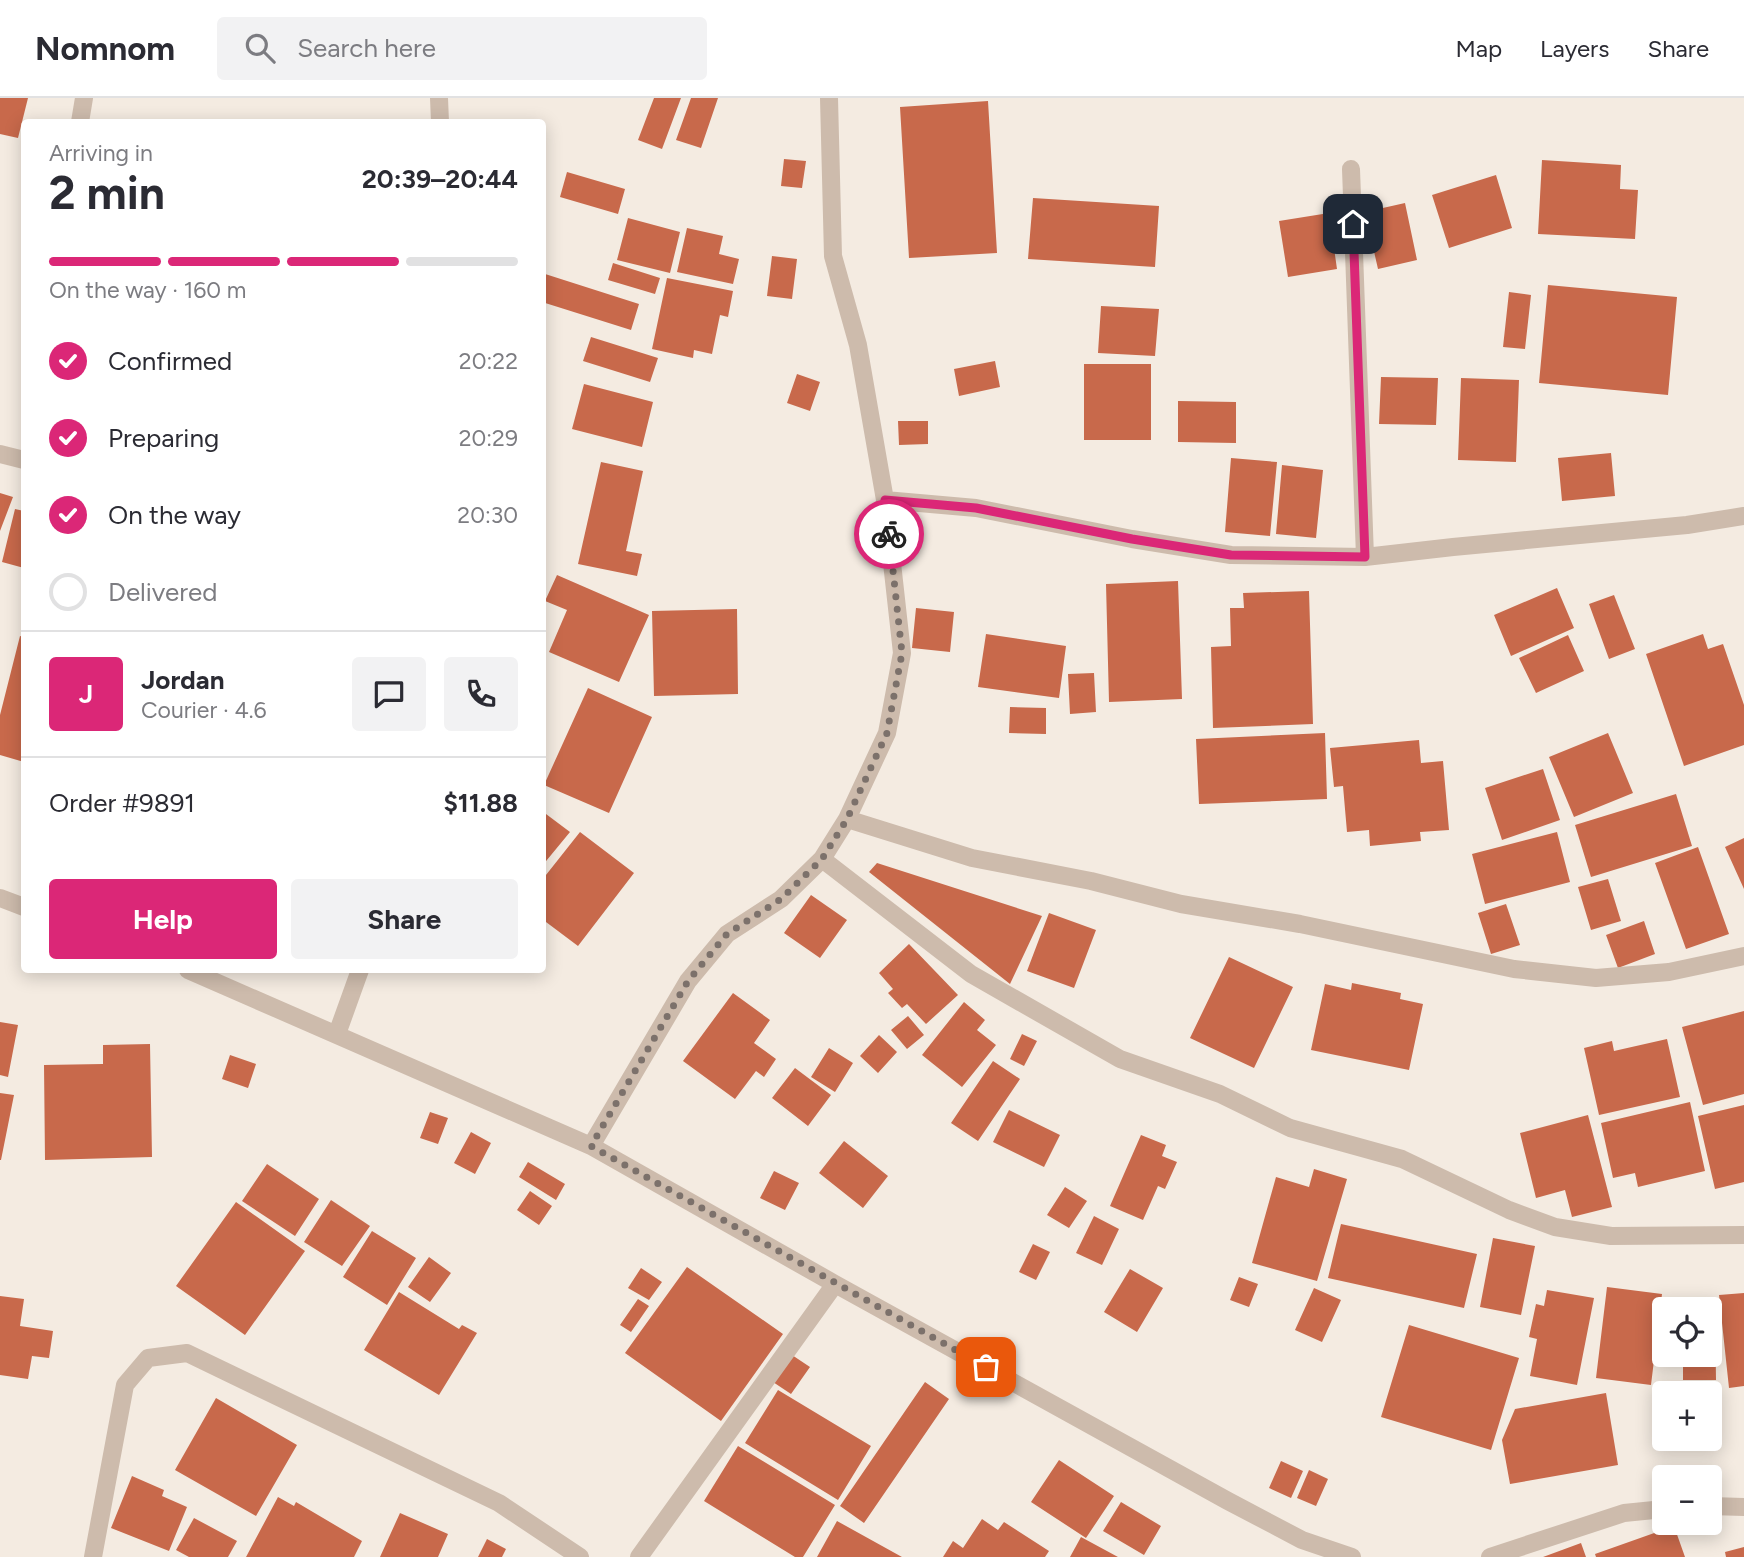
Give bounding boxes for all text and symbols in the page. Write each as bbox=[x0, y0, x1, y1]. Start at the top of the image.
search box bbox=[217, 17, 707, 80]
text: Nomnom bbox=[35, 29, 175, 68]
icon: search bbox=[241, 29, 279, 67]
text: Search here bbox=[297, 32, 436, 64]
text: Map bbox=[1455, 34, 1502, 63]
text: Layers bbox=[1540, 34, 1609, 63]
text: Share bbox=[1647, 34, 1709, 63]
text: Arriving in bbox=[49, 139, 153, 167]
text: 20:39–20:44 bbox=[362, 163, 518, 195]
text: 2 min bbox=[49, 165, 165, 221]
pin bbox=[1323, 194, 1383, 254]
icon: home bbox=[1334, 205, 1372, 243]
text: On the way · 160 m bbox=[49, 276, 246, 304]
icon: check bbox=[49, 342, 87, 380]
text: Confirmed bbox=[108, 345, 232, 377]
text: 20:22 bbox=[459, 347, 518, 375]
icon: check bbox=[49, 419, 87, 457]
text: Preparing bbox=[108, 422, 219, 454]
text: 20:29 bbox=[459, 424, 518, 452]
icon: check bbox=[49, 496, 87, 534]
text: On the way bbox=[108, 499, 241, 531]
courier bbox=[854, 499, 924, 569]
text: 20:30 bbox=[457, 501, 518, 529]
icon: bike bbox=[870, 515, 908, 553]
text: Delivered bbox=[108, 576, 217, 608]
button: chat bbox=[352, 657, 426, 731]
button: phone bbox=[444, 657, 518, 731]
text: Jordan bbox=[141, 664, 224, 696]
text: J bbox=[79, 678, 93, 710]
text: Courier · 4.6 bbox=[141, 696, 267, 724]
text: Order #9891 bbox=[49, 787, 195, 819]
text: $11.88 bbox=[443, 787, 518, 819]
button: Help bbox=[49, 879, 277, 959]
button: Share bbox=[291, 879, 518, 959]
map controls bbox=[1652, 1297, 1722, 1535]
button: locate bbox=[1652, 1297, 1722, 1367]
pin bbox=[956, 1337, 1016, 1397]
icon: bag bbox=[967, 1348, 1005, 1386]
button: + bbox=[1652, 1381, 1722, 1451]
button: − bbox=[1652, 1465, 1722, 1535]

